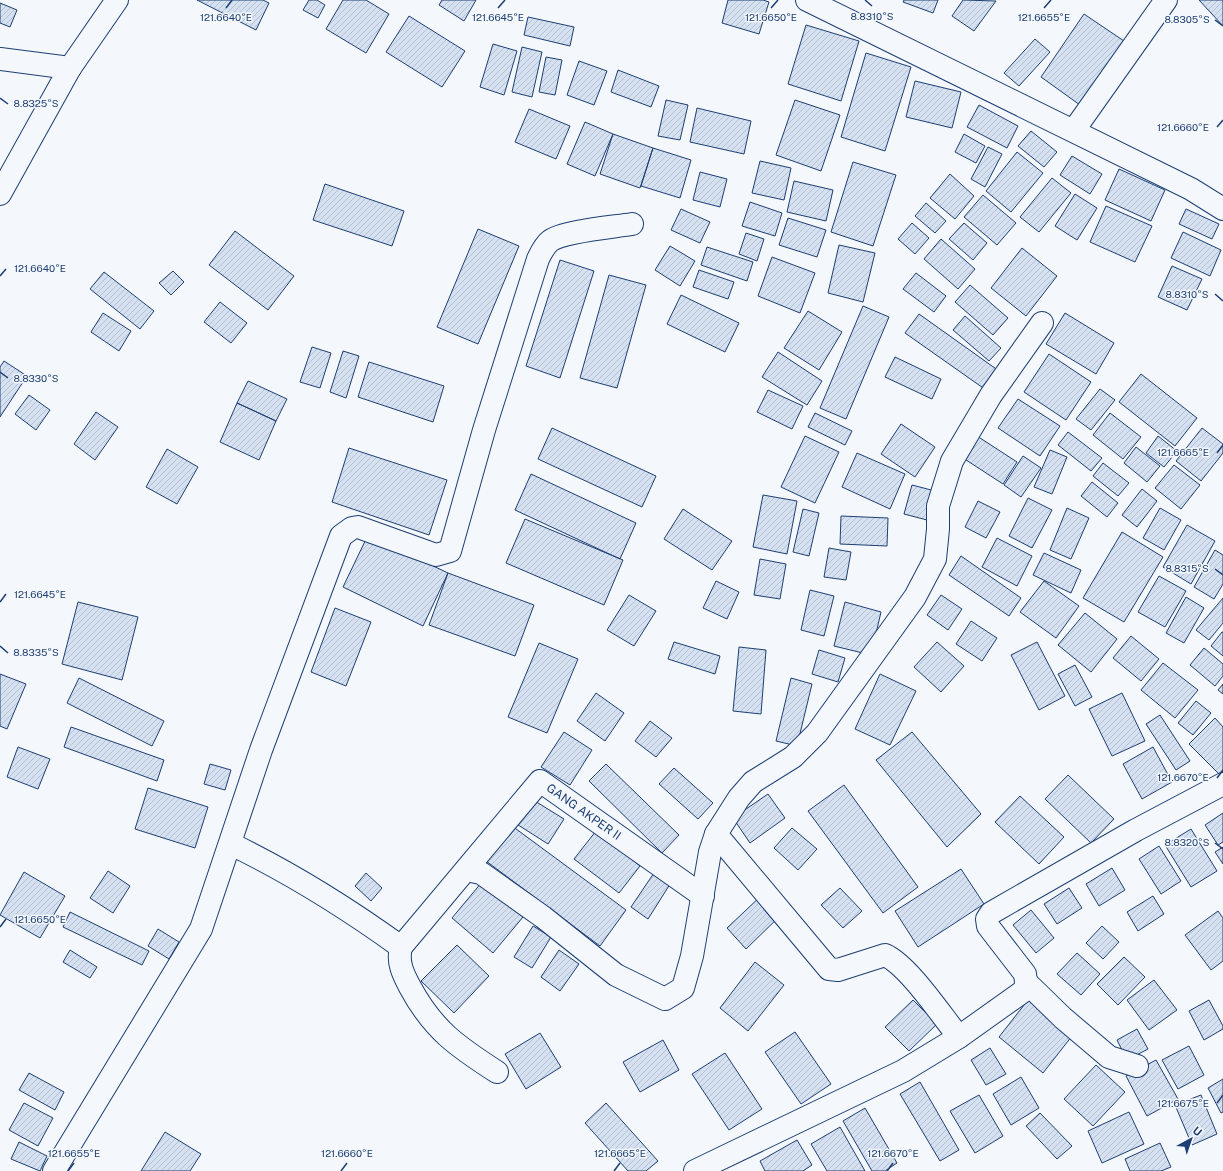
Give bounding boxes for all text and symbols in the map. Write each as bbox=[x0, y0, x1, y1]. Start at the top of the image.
text: 8.8310°S bbox=[851, 10, 894, 22]
text: 121.6640°E bbox=[200, 11, 252, 23]
text: 121.6645°E bbox=[472, 11, 524, 23]
text: 121.6650°E bbox=[745, 11, 797, 23]
text: 121.6655°E bbox=[1018, 11, 1070, 23]
text: 8.8305°S bbox=[1164, 13, 1210, 25]
text: 8.8325°S bbox=[13, 97, 59, 109]
text: 121.6660°E bbox=[1157, 121, 1209, 133]
text: 121.6640°E bbox=[14, 262, 66, 274]
text: 8.8310°S bbox=[1166, 288, 1209, 300]
text: 8.8330°S bbox=[13, 372, 59, 384]
text: 121.6665°E bbox=[1157, 446, 1209, 458]
text: 8.8315°S bbox=[1165, 562, 1209, 574]
text: 121.6645°E bbox=[14, 588, 66, 600]
text: 8.8335°S bbox=[13, 646, 59, 658]
text: 121.6670°E bbox=[1157, 771, 1209, 783]
street label: GANG AKPER II bbox=[544, 781, 624, 843]
text: 8.8320°S bbox=[1165, 836, 1210, 848]
text: 121.6650°E bbox=[14, 913, 66, 925]
text: 121.6675°E bbox=[1157, 1097, 1209, 1109]
north arrow bbox=[1171, 1119, 1211, 1159]
text: U bbox=[1191, 1124, 1204, 1139]
text: 121.6655°E bbox=[48, 1147, 100, 1159]
text: 121.6660°E bbox=[321, 1147, 373, 1159]
text: 121.6665°E bbox=[594, 1147, 646, 1159]
text: 121.6670°E bbox=[867, 1147, 919, 1159]

